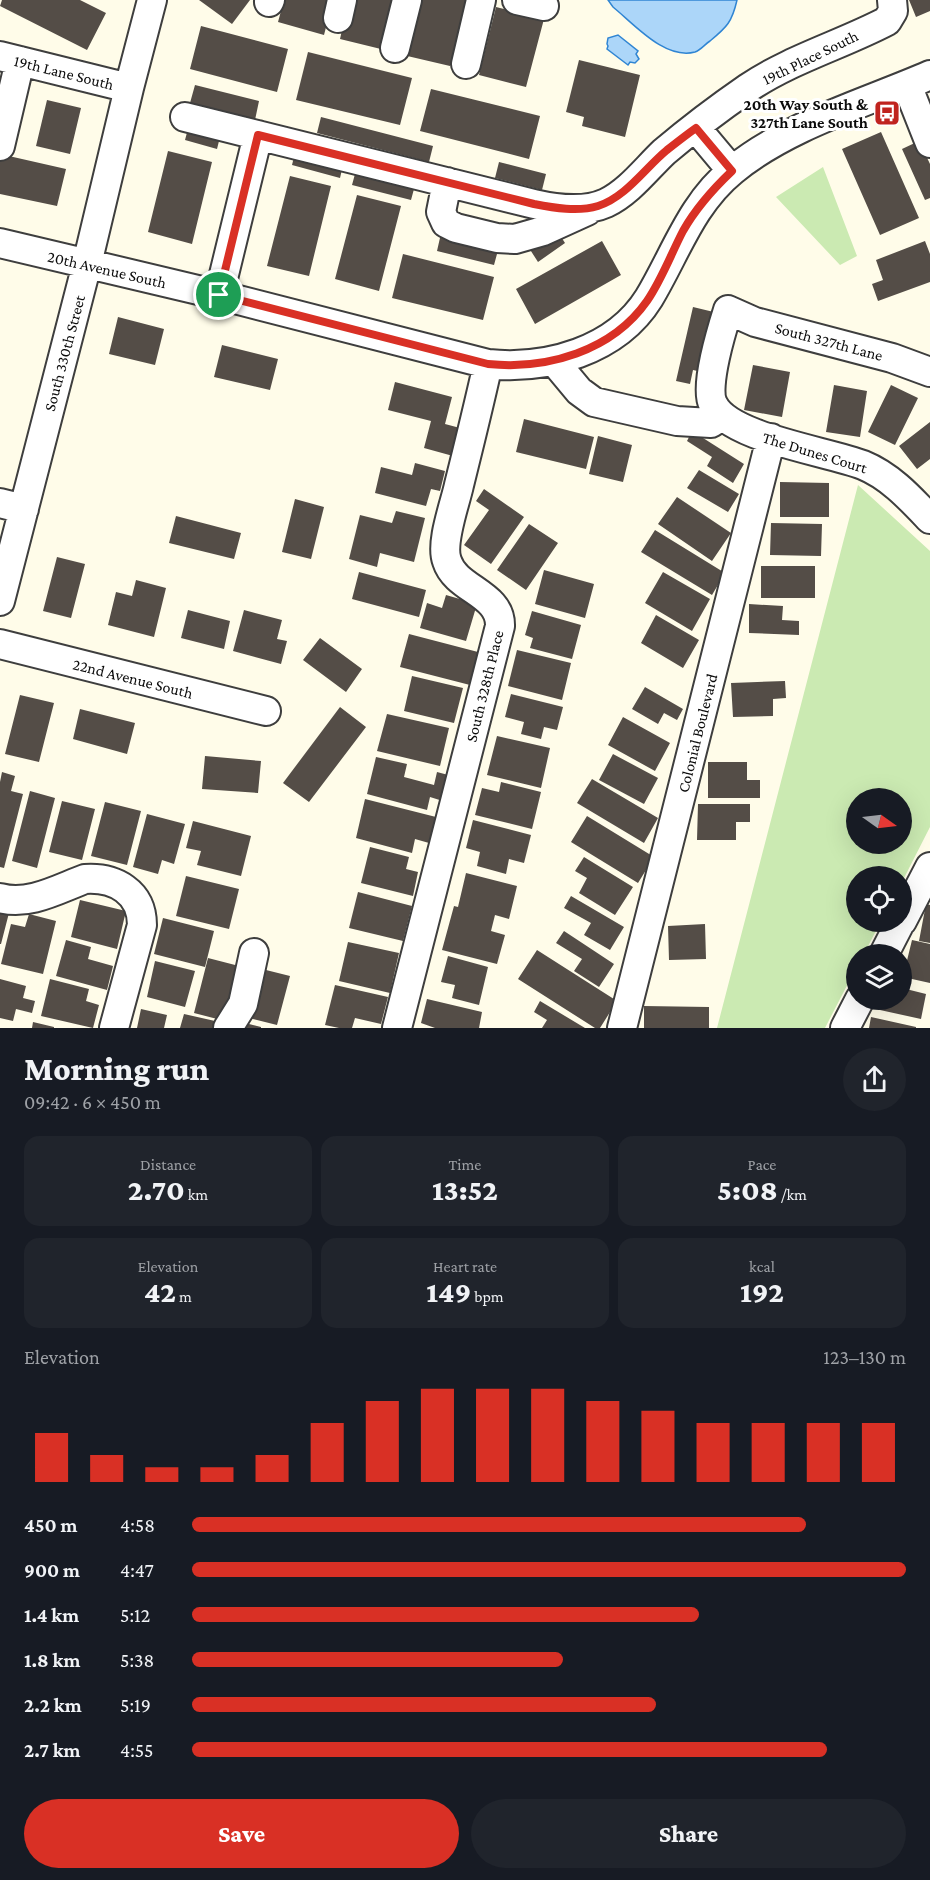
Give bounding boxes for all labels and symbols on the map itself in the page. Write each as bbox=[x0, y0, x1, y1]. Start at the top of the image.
street label: 19th Place South bbox=[760, 27, 861, 88]
street label: 19th Lane South bbox=[12, 52, 116, 93]
place label: 20th Way South & 327th Lane South bbox=[744, 96, 869, 131]
bus stop icon: 20th Way South & 327th Lane South bbox=[872, 98, 902, 128]
street label: 20th Avenue South bbox=[46, 248, 168, 292]
pin bbox=[193, 269, 244, 320]
street label: South 330th Street bbox=[41, 293, 88, 413]
street label: South 327th Lane bbox=[773, 319, 885, 364]
street label: The Dunes Court bbox=[761, 429, 870, 477]
street label: South 328th Place bbox=[462, 628, 507, 744]
street label: 22nd Avenue South bbox=[71, 655, 195, 702]
street label: Colonial Boulevard bbox=[675, 671, 721, 794]
north arrow bbox=[846, 788, 912, 854]

